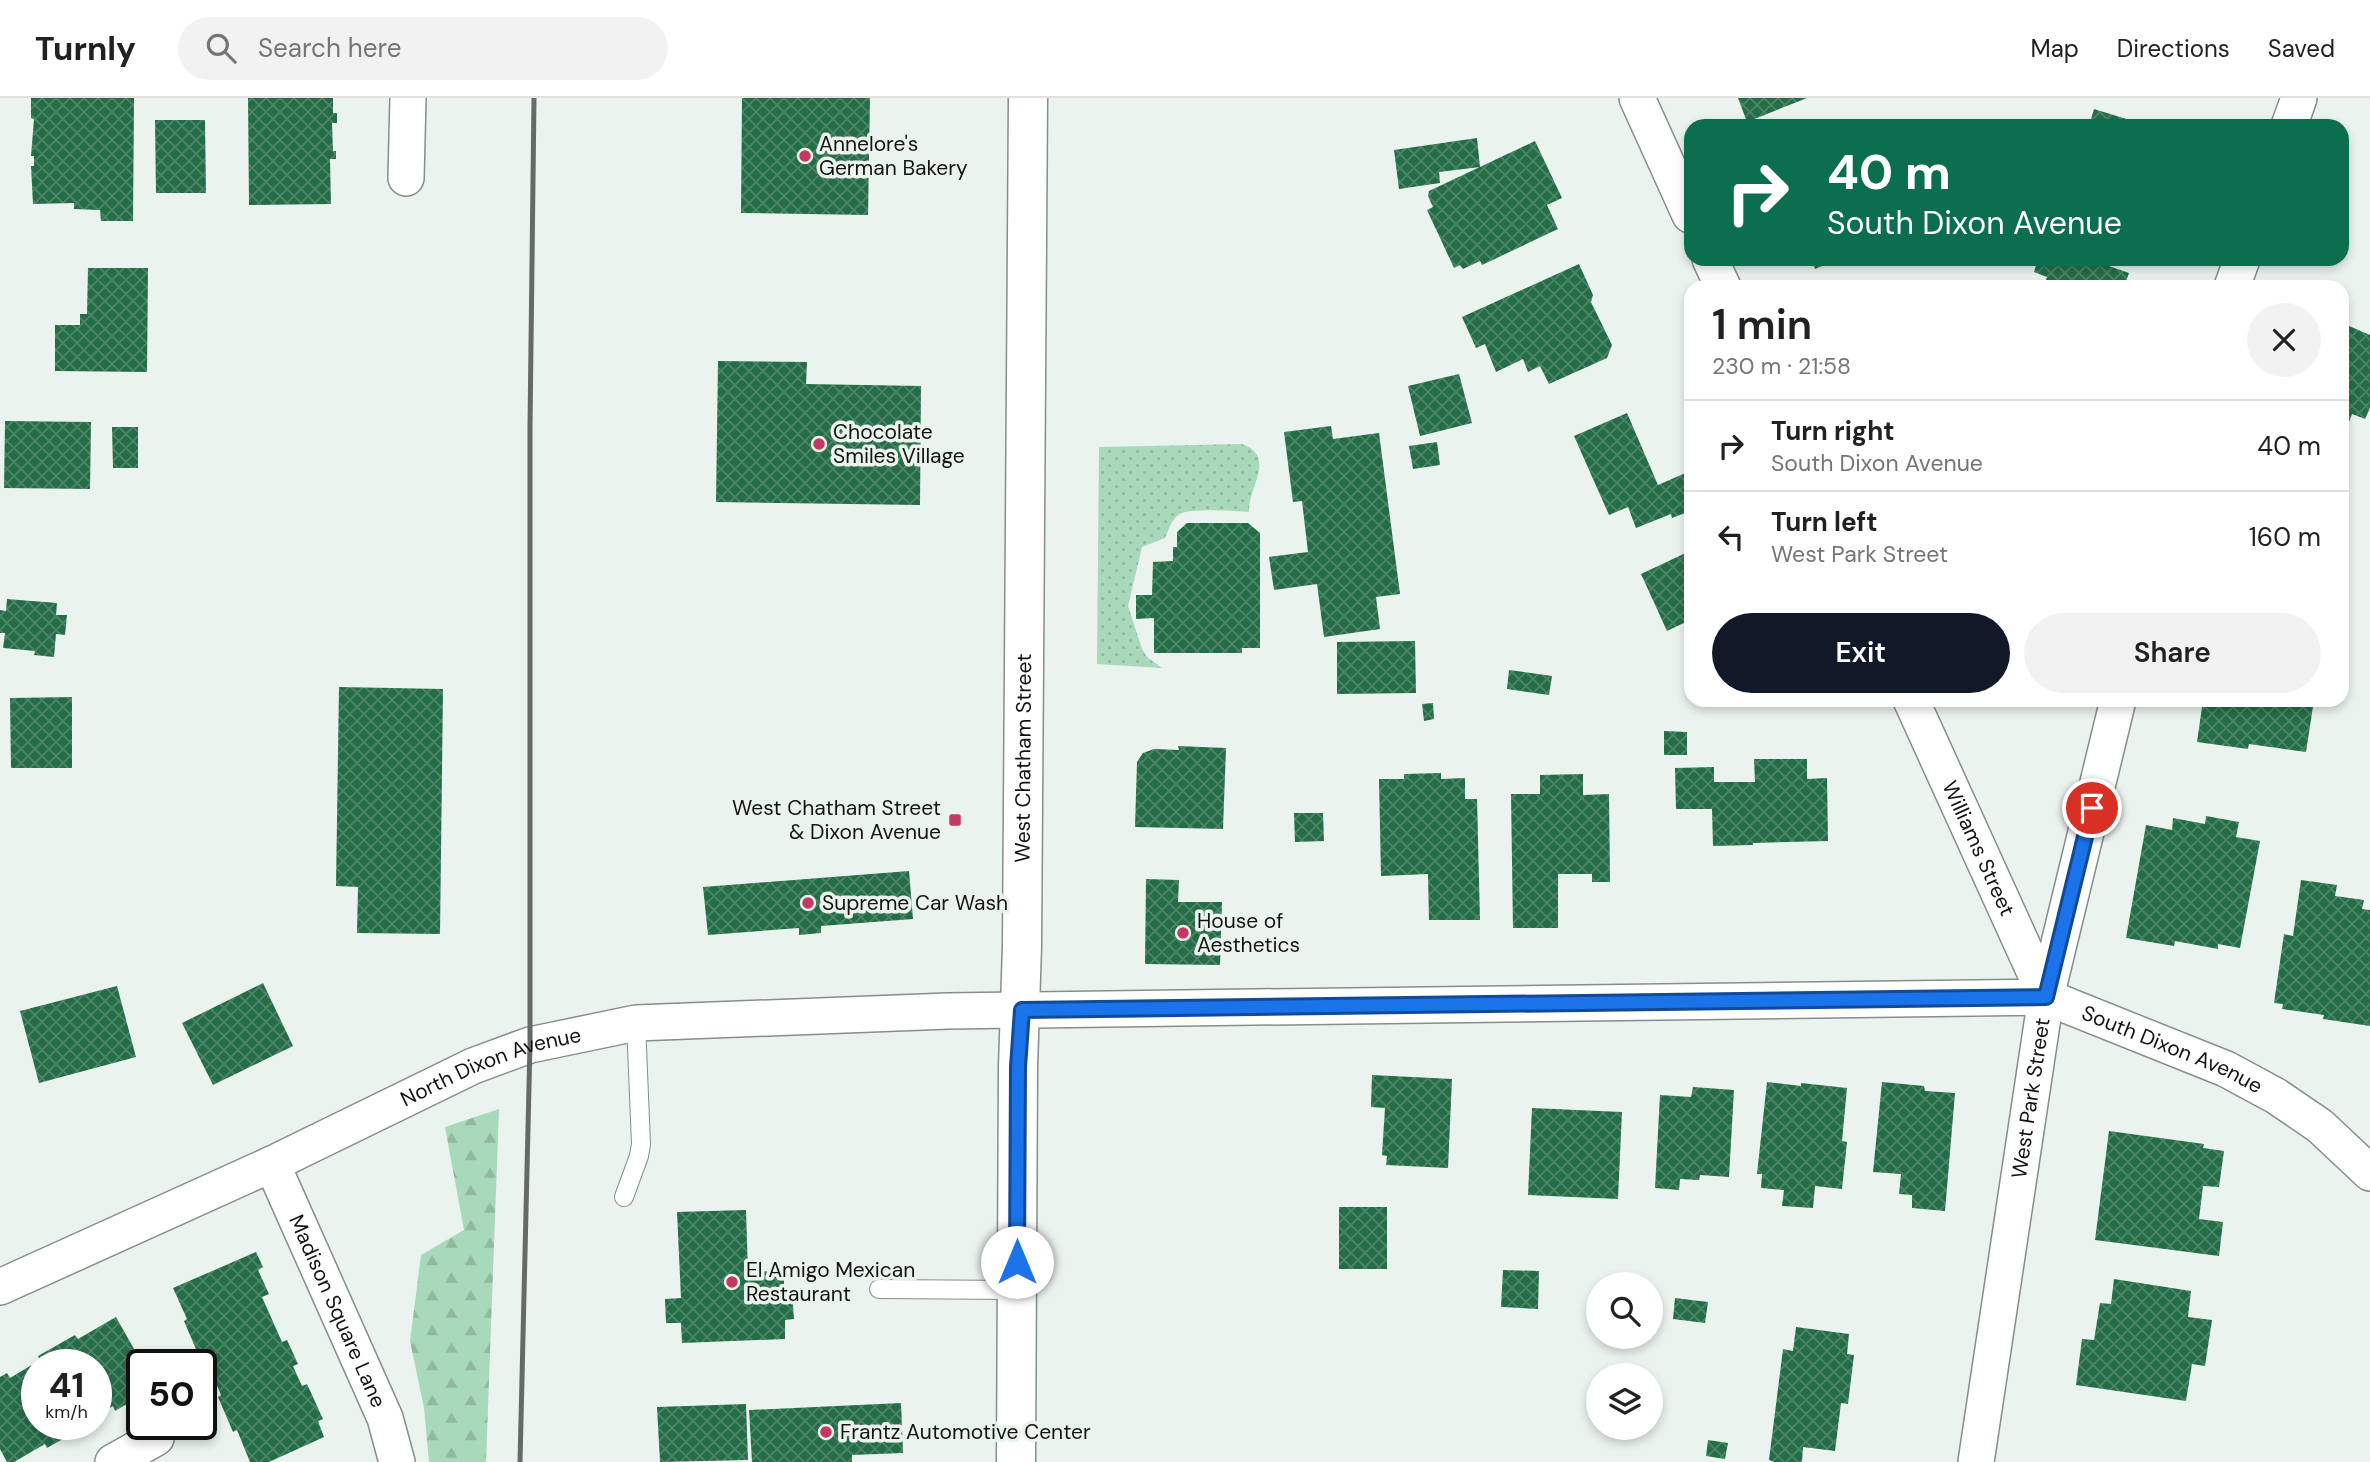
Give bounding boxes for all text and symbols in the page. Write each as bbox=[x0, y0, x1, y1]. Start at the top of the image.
search box bbox=[178, 17, 668, 80]
text: Turnly bbox=[35, 27, 136, 70]
icon: search bbox=[202, 29, 240, 67]
text: Search here bbox=[258, 31, 401, 65]
text: Map bbox=[2031, 33, 2079, 64]
text: Directions bbox=[2117, 33, 2230, 64]
text: Saved bbox=[2268, 33, 2335, 64]
place label: Annelore's German Bakery bbox=[819, 130, 968, 182]
text: 40 m bbox=[1827, 140, 1951, 204]
icon: right bbox=[1712, 147, 1803, 238]
marker: Annelore's German Bakery bbox=[797, 148, 813, 164]
text: South Dixon Avenue bbox=[1827, 202, 2122, 244]
text: 1 min bbox=[1712, 297, 1812, 352]
button: close bbox=[2247, 303, 2321, 377]
text: 230 m · 21:58 bbox=[1712, 351, 1851, 381]
text: Turn right bbox=[1771, 414, 1895, 448]
place label: Chocolate Smiles Village bbox=[833, 418, 965, 470]
icon: right bbox=[1712, 427, 1750, 465]
text: 40 m bbox=[2257, 429, 2321, 463]
marker: Chocolate Smiles Village bbox=[811, 436, 827, 452]
text: South Dixon Avenue bbox=[1771, 448, 1983, 478]
text: Turn left bbox=[1771, 505, 1878, 539]
icon: left bbox=[1712, 518, 1750, 556]
text: 160 m bbox=[2249, 520, 2321, 554]
text: West Park Street bbox=[1771, 539, 1948, 569]
button: Exit bbox=[1712, 613, 2010, 693]
button: Share bbox=[2024, 613, 2321, 693]
street label: West Chatham Street bbox=[1009, 653, 1038, 863]
street label: Williams Street bbox=[1936, 776, 2021, 920]
pin bbox=[2062, 778, 2122, 838]
icon: arrive bbox=[2073, 789, 2111, 827]
place label: West Chatham Street & Dixon Avenue bbox=[732, 794, 941, 846]
marker: West Chatham Street & Dixon Avenue bbox=[947, 812, 963, 828]
place label: Supreme Car Wash bbox=[822, 889, 1008, 917]
marker: Supreme Car Wash bbox=[800, 895, 816, 911]
place label: House of Aesthetics bbox=[1197, 907, 1300, 959]
marker: House of Aesthetics bbox=[1175, 925, 1191, 941]
street label: South Dixon Avenue bbox=[2078, 999, 2267, 1100]
street label: West Park Street bbox=[2005, 1016, 2057, 1180]
street label: North Dixon Avenue bbox=[396, 1021, 584, 1113]
street label: Madison Square Lane bbox=[282, 1210, 393, 1412]
position arrow bbox=[980, 1225, 1054, 1299]
place label: El Amigo Mexican Restaurant bbox=[746, 1256, 915, 1308]
map controls bbox=[1586, 1272, 1663, 1440]
button: search bbox=[1586, 1272, 1663, 1349]
marker: El Amigo Mexican Restaurant bbox=[724, 1274, 740, 1290]
speed limit sign: 50 bbox=[126, 1349, 217, 1440]
text: 41 bbox=[49, 1362, 84, 1408]
button: layers bbox=[1586, 1363, 1663, 1440]
text: km/h bbox=[45, 1400, 88, 1424]
place label: Frantz Automotive Center bbox=[840, 1418, 1091, 1446]
marker: Frantz Automotive Center bbox=[818, 1424, 834, 1440]

